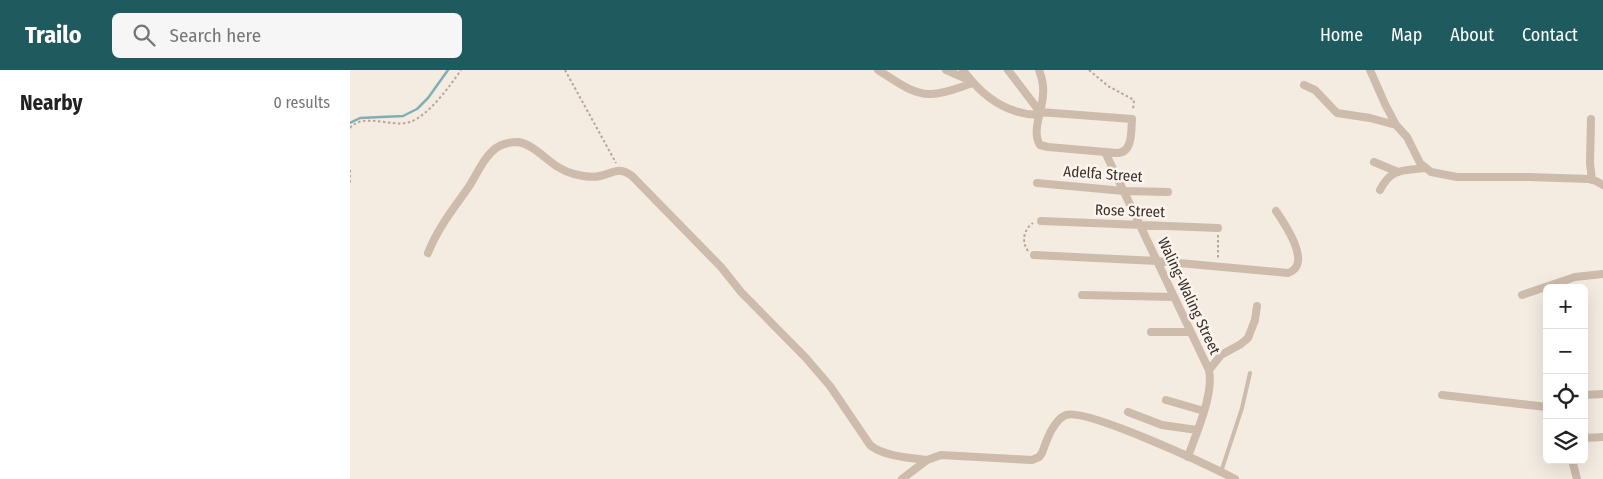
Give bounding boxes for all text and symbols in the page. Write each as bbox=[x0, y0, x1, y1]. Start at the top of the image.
search box bbox=[112, 13, 462, 58]
text: Trailo bbox=[25, 21, 82, 49]
icon: search bbox=[130, 21, 158, 49]
text: Search here bbox=[170, 24, 261, 47]
text: Home bbox=[1320, 24, 1363, 46]
text: Map bbox=[1391, 24, 1422, 46]
text: About bbox=[1450, 24, 1494, 46]
text: Contact bbox=[1522, 24, 1578, 46]
text: Nearby bbox=[20, 90, 82, 116]
text: 0 results bbox=[273, 93, 330, 112]
street label: Adelfa Street bbox=[1063, 162, 1143, 186]
street label: Rose Street bbox=[1095, 201, 1165, 221]
street label: Waling-Waling Street bbox=[1154, 235, 1224, 358]
map controls bbox=[1543, 284, 1588, 464]
button: + bbox=[1543, 284, 1588, 329]
button: − bbox=[1543, 329, 1588, 374]
button: locate bbox=[1543, 374, 1588, 419]
button: layers bbox=[1543, 419, 1588, 464]

